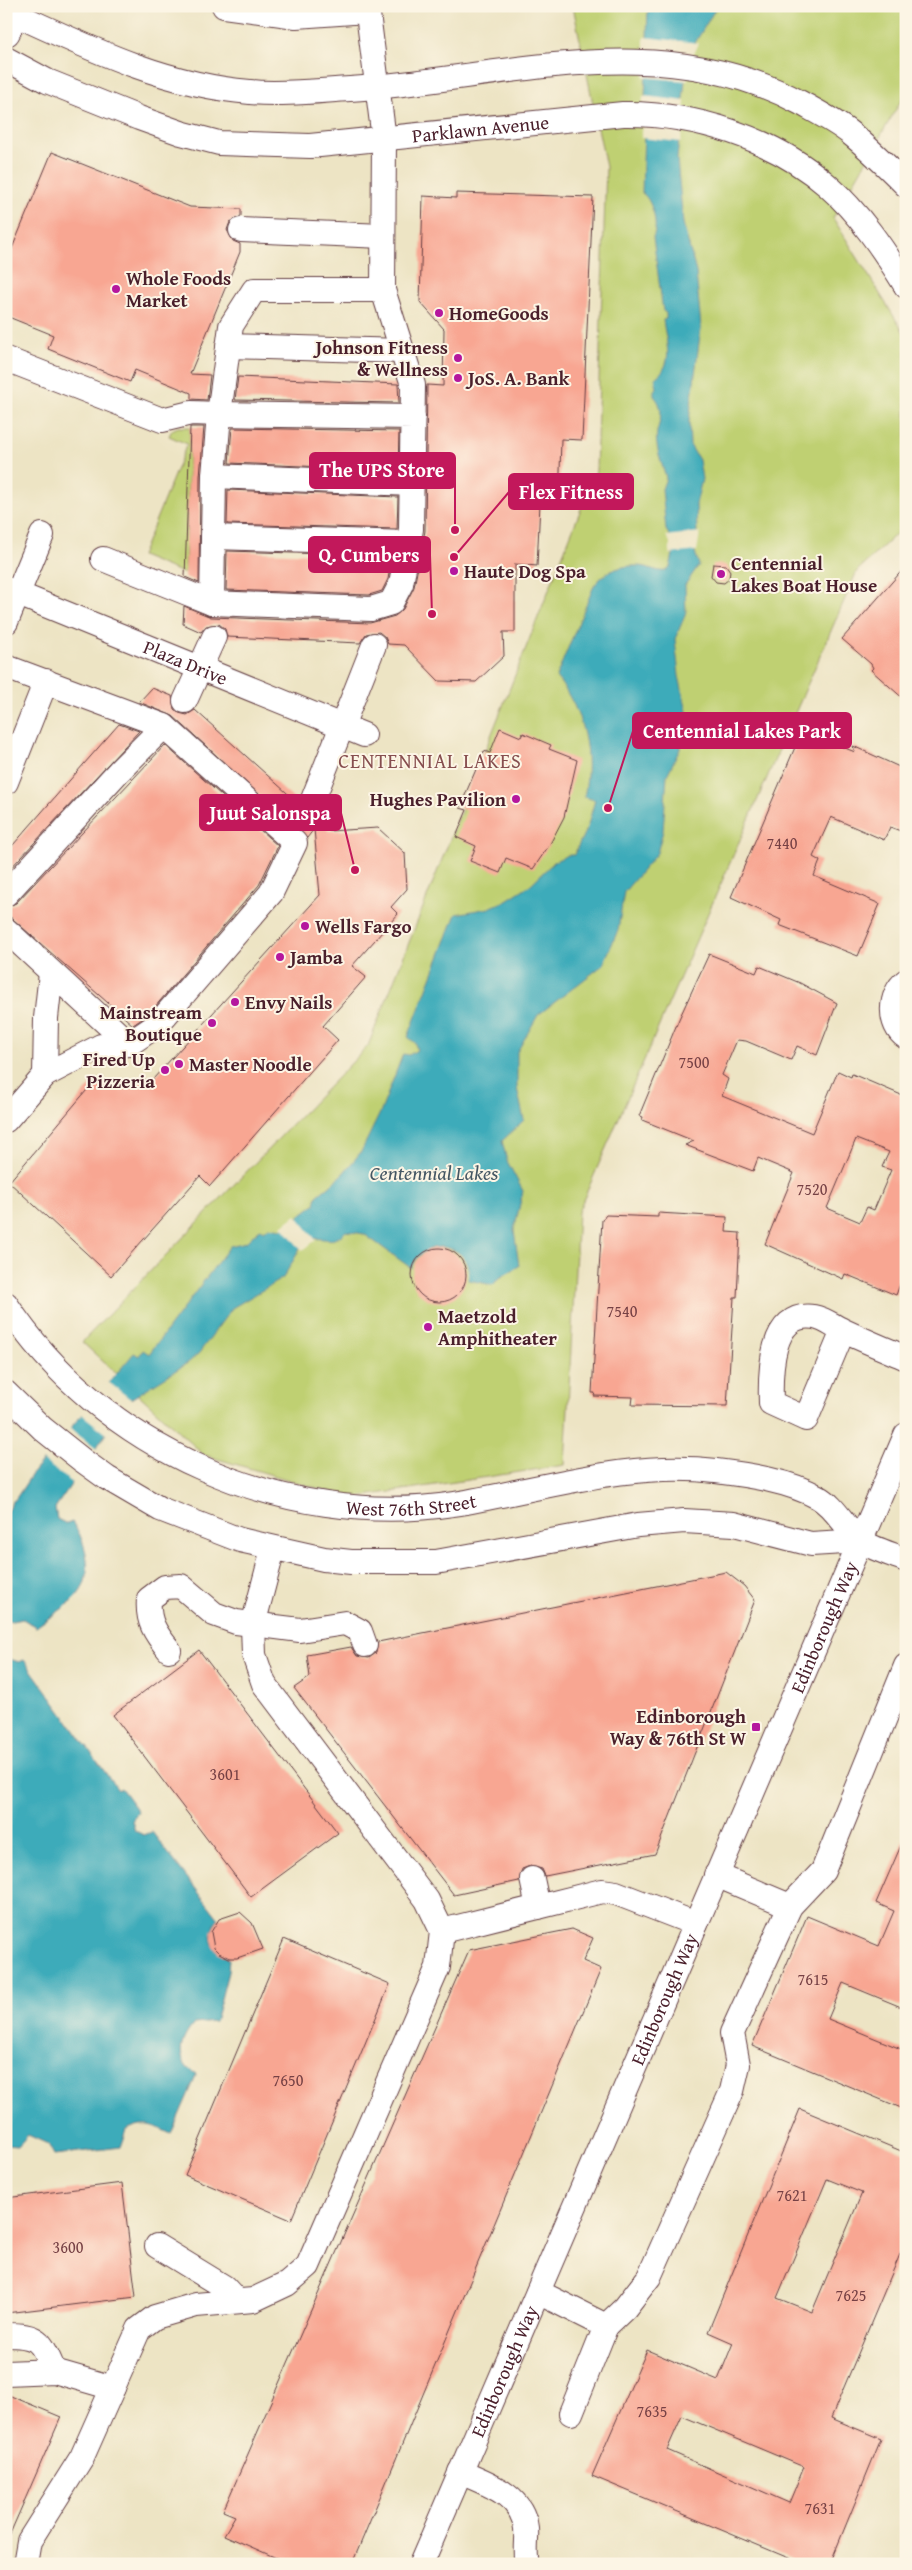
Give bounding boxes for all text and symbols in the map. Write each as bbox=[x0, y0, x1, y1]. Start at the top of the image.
street label: Parklawn Avenue bbox=[411, 108, 550, 149]
place label: Whole Foods Market bbox=[126, 264, 231, 314]
marker: Whole Foods Market bbox=[110, 283, 122, 295]
place label: HomeGoods bbox=[449, 299, 549, 327]
marker: HomeGoods bbox=[433, 307, 445, 319]
place label: Johnson Fitness & Wellness bbox=[312, 333, 448, 383]
marker: Johnson Fitness & Wellness bbox=[452, 352, 464, 364]
place label: JoS. A. Bank bbox=[465, 364, 570, 392]
marker: JoS. A. Bank bbox=[452, 372, 464, 384]
callout: The UPS Store bbox=[310, 453, 455, 488]
text: The UPS Store bbox=[319, 455, 445, 484]
callout: Flex Fitness bbox=[509, 474, 633, 509]
text: Flex Fitness bbox=[519, 477, 623, 506]
callout: Q. Cumbers bbox=[309, 537, 430, 572]
text: Q. Cumbers bbox=[318, 540, 420, 569]
place label: Centennial Lakes Boat House bbox=[731, 549, 877, 599]
place label: Haute Dog Spa bbox=[464, 557, 586, 585]
marker: Haute Dog Spa bbox=[448, 565, 460, 577]
marker: Centennial Lakes Boat House bbox=[715, 568, 727, 580]
street label: Plaza Drive bbox=[139, 633, 232, 692]
callout: Centennial Lakes Park bbox=[633, 713, 851, 748]
text: Centennial Lakes Park bbox=[643, 716, 842, 745]
district label: CENTENNIAL LAKES bbox=[338, 746, 522, 775]
place label: Hughes Pavilion bbox=[370, 785, 507, 813]
marker: Hughes Pavilion bbox=[510, 793, 522, 805]
callout: Juut Salonspa bbox=[200, 795, 341, 830]
text: Juut Salonspa bbox=[206, 798, 331, 827]
house number: 7440 bbox=[767, 831, 798, 855]
place label: Wells Fargo bbox=[315, 912, 412, 940]
marker: Wells Fargo bbox=[299, 920, 311, 932]
place label: Jamba bbox=[287, 943, 343, 971]
marker: Jamba bbox=[274, 951, 286, 963]
place label: Envy Nails bbox=[245, 988, 332, 1016]
marker: Envy Nails bbox=[229, 996, 241, 1008]
place label: Mainstream Boutique bbox=[100, 998, 203, 1048]
marker: Mainstream Boutique bbox=[206, 1017, 218, 1029]
place label: Fired Up Pizzeria bbox=[83, 1045, 155, 1095]
place label: Master Noodle bbox=[189, 1050, 312, 1078]
house number: 7500 bbox=[679, 1050, 710, 1074]
marker: Master Noodle bbox=[173, 1058, 185, 1070]
marker: Fired Up Pizzeria bbox=[159, 1064, 171, 1076]
water label: Centennial Lakes bbox=[370, 1158, 499, 1187]
house number: 7520 bbox=[797, 1177, 828, 1201]
house number: 7540 bbox=[607, 1299, 638, 1323]
place label: Maetzold Amphitheater bbox=[438, 1302, 557, 1352]
marker: Maetzold Amphitheater bbox=[422, 1321, 434, 1333]
street label: West 76th Street bbox=[345, 1486, 479, 1523]
street label: Edinborough Way bbox=[783, 1556, 865, 1697]
place label: Edinborough Way & 76th St W bbox=[610, 1702, 747, 1752]
marker: Edinborough Way & 76th St W bbox=[750, 1721, 762, 1733]
house number: 3601 bbox=[210, 1762, 240, 1786]
street label: Edinborough Way bbox=[623, 1928, 705, 2069]
house number: 7615 bbox=[798, 1967, 828, 1991]
house number: 7650 bbox=[273, 2068, 304, 2092]
house number: 7621 bbox=[777, 2183, 807, 2207]
house number: 3600 bbox=[53, 2235, 84, 2259]
house number: 7625 bbox=[836, 2283, 866, 2307]
street label: Edinborough Way bbox=[463, 2300, 545, 2441]
house number: 7635 bbox=[637, 2399, 667, 2423]
house number: 7631 bbox=[805, 2496, 835, 2520]

